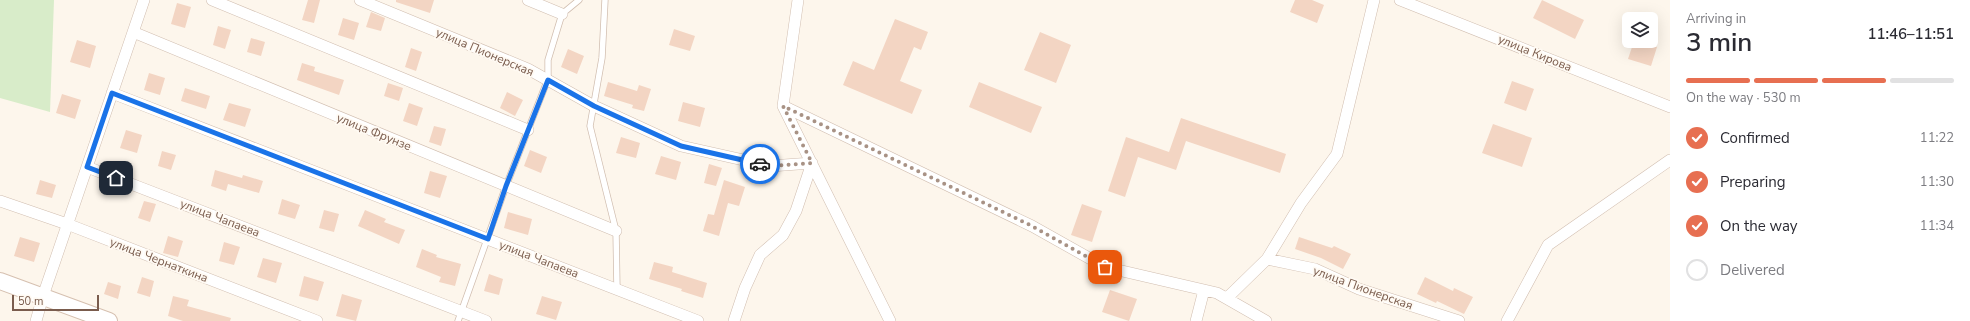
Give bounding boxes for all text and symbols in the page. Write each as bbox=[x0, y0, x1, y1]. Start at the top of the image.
text: Arriving in bbox=[1686, 10, 1746, 28]
map controls bbox=[1622, 12, 1658, 48]
button: layers bbox=[1622, 12, 1658, 48]
street label: улица Пионерская bbox=[434, 24, 536, 80]
text: 11:46–11:51 bbox=[1867, 24, 1954, 44]
text: 3 min bbox=[1686, 25, 1752, 60]
street label: улица Кирова bbox=[1496, 31, 1574, 75]
text: On the way · 530 m bbox=[1686, 89, 1801, 107]
street label: улица Фрунзе bbox=[334, 110, 414, 154]
icon: check bbox=[1686, 127, 1708, 149]
text: Confirmed bbox=[1720, 128, 1790, 148]
text: 11:22 bbox=[1920, 129, 1954, 147]
courier bbox=[740, 144, 780, 184]
icon: car bbox=[749, 153, 771, 175]
pin bbox=[99, 161, 133, 195]
icon: home bbox=[105, 167, 127, 189]
icon: check bbox=[1686, 171, 1708, 193]
text: Preparing bbox=[1720, 172, 1785, 192]
text: 11:30 bbox=[1920, 173, 1954, 191]
street label: улица Чапаева bbox=[178, 195, 262, 241]
icon: check bbox=[1686, 215, 1708, 237]
text: On the way bbox=[1720, 216, 1798, 236]
text: 11:34 bbox=[1920, 217, 1954, 235]
street label: улица Чернаткина bbox=[108, 234, 210, 286]
street label: улица Чапаева bbox=[497, 236, 581, 282]
pin bbox=[1088, 250, 1122, 284]
icon: bag bbox=[1094, 256, 1116, 278]
text: Delivered bbox=[1720, 260, 1785, 280]
street label: улица Пионерская bbox=[1311, 263, 1415, 313]
scale bar bbox=[12, 293, 99, 312]
text: 50 m bbox=[18, 294, 43, 309]

